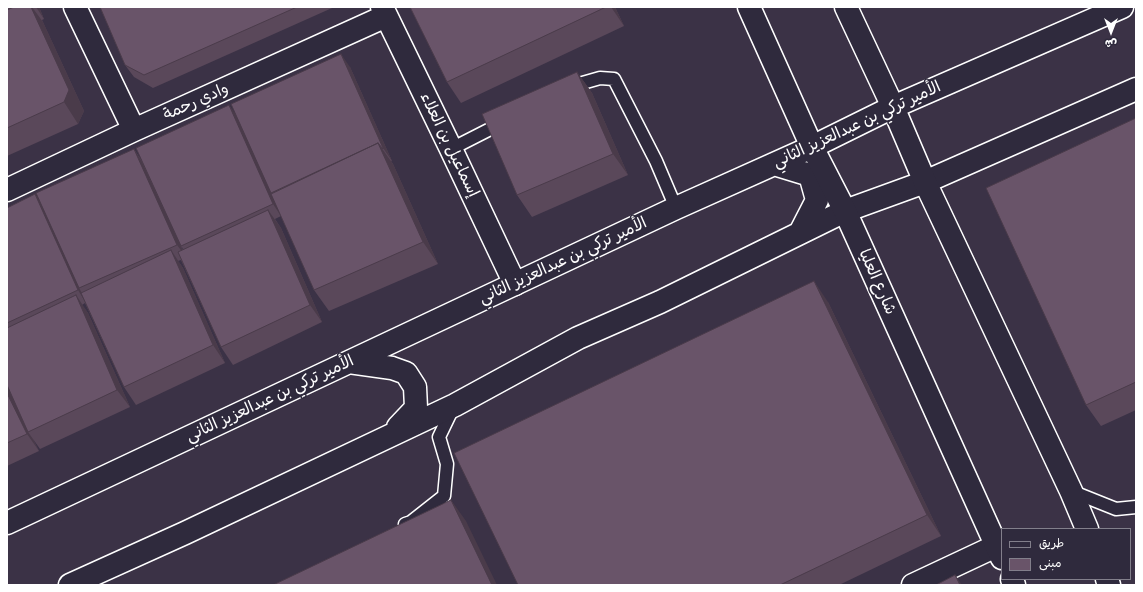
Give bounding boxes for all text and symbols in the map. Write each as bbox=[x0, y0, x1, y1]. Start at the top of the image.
north arrow bbox=[1091, 12, 1131, 52]
text: ش bbox=[1105, 37, 1117, 51]
street label: الأمير تركي بن عبدالعزيز الثاني bbox=[770, 78, 944, 172]
street label: وادي رحمة bbox=[160, 79, 232, 125]
street label: إسماعيل بن العلاء bbox=[415, 89, 483, 201]
street label: الأمير تركي بن عبدالعزيز الثاني bbox=[476, 214, 650, 308]
street label: شارع العليا bbox=[854, 246, 900, 318]
street label: الأمير تركي بن عبدالعزيز الثاني bbox=[183, 352, 357, 446]
legend bbox=[1001, 528, 1131, 580]
text: طريق bbox=[1039, 535, 1064, 551]
text: مبنى bbox=[1039, 555, 1062, 571]

